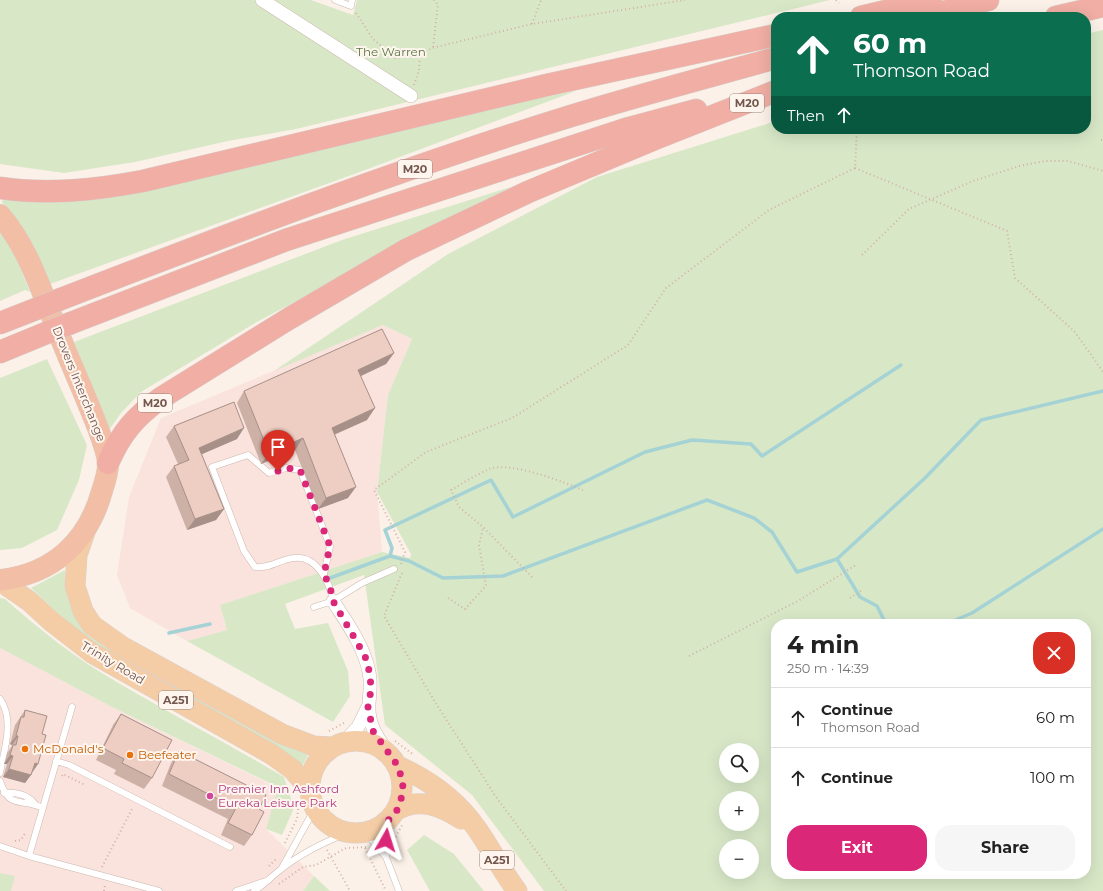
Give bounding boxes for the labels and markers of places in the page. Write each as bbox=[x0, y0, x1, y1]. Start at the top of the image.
pin bbox=[261, 430, 295, 471]
place label: McDonald's bbox=[33, 741, 104, 756]
marker: McDonald's bbox=[20, 744, 30, 754]
place label: Beefeater bbox=[138, 747, 197, 762]
marker: Beefeater bbox=[125, 750, 135, 760]
place label: Premier Inn Ashford Eureka Leisure Park bbox=[218, 781, 339, 810]
marker: Premier Inn Ashford Eureka Leisure Park bbox=[205, 791, 215, 801]

